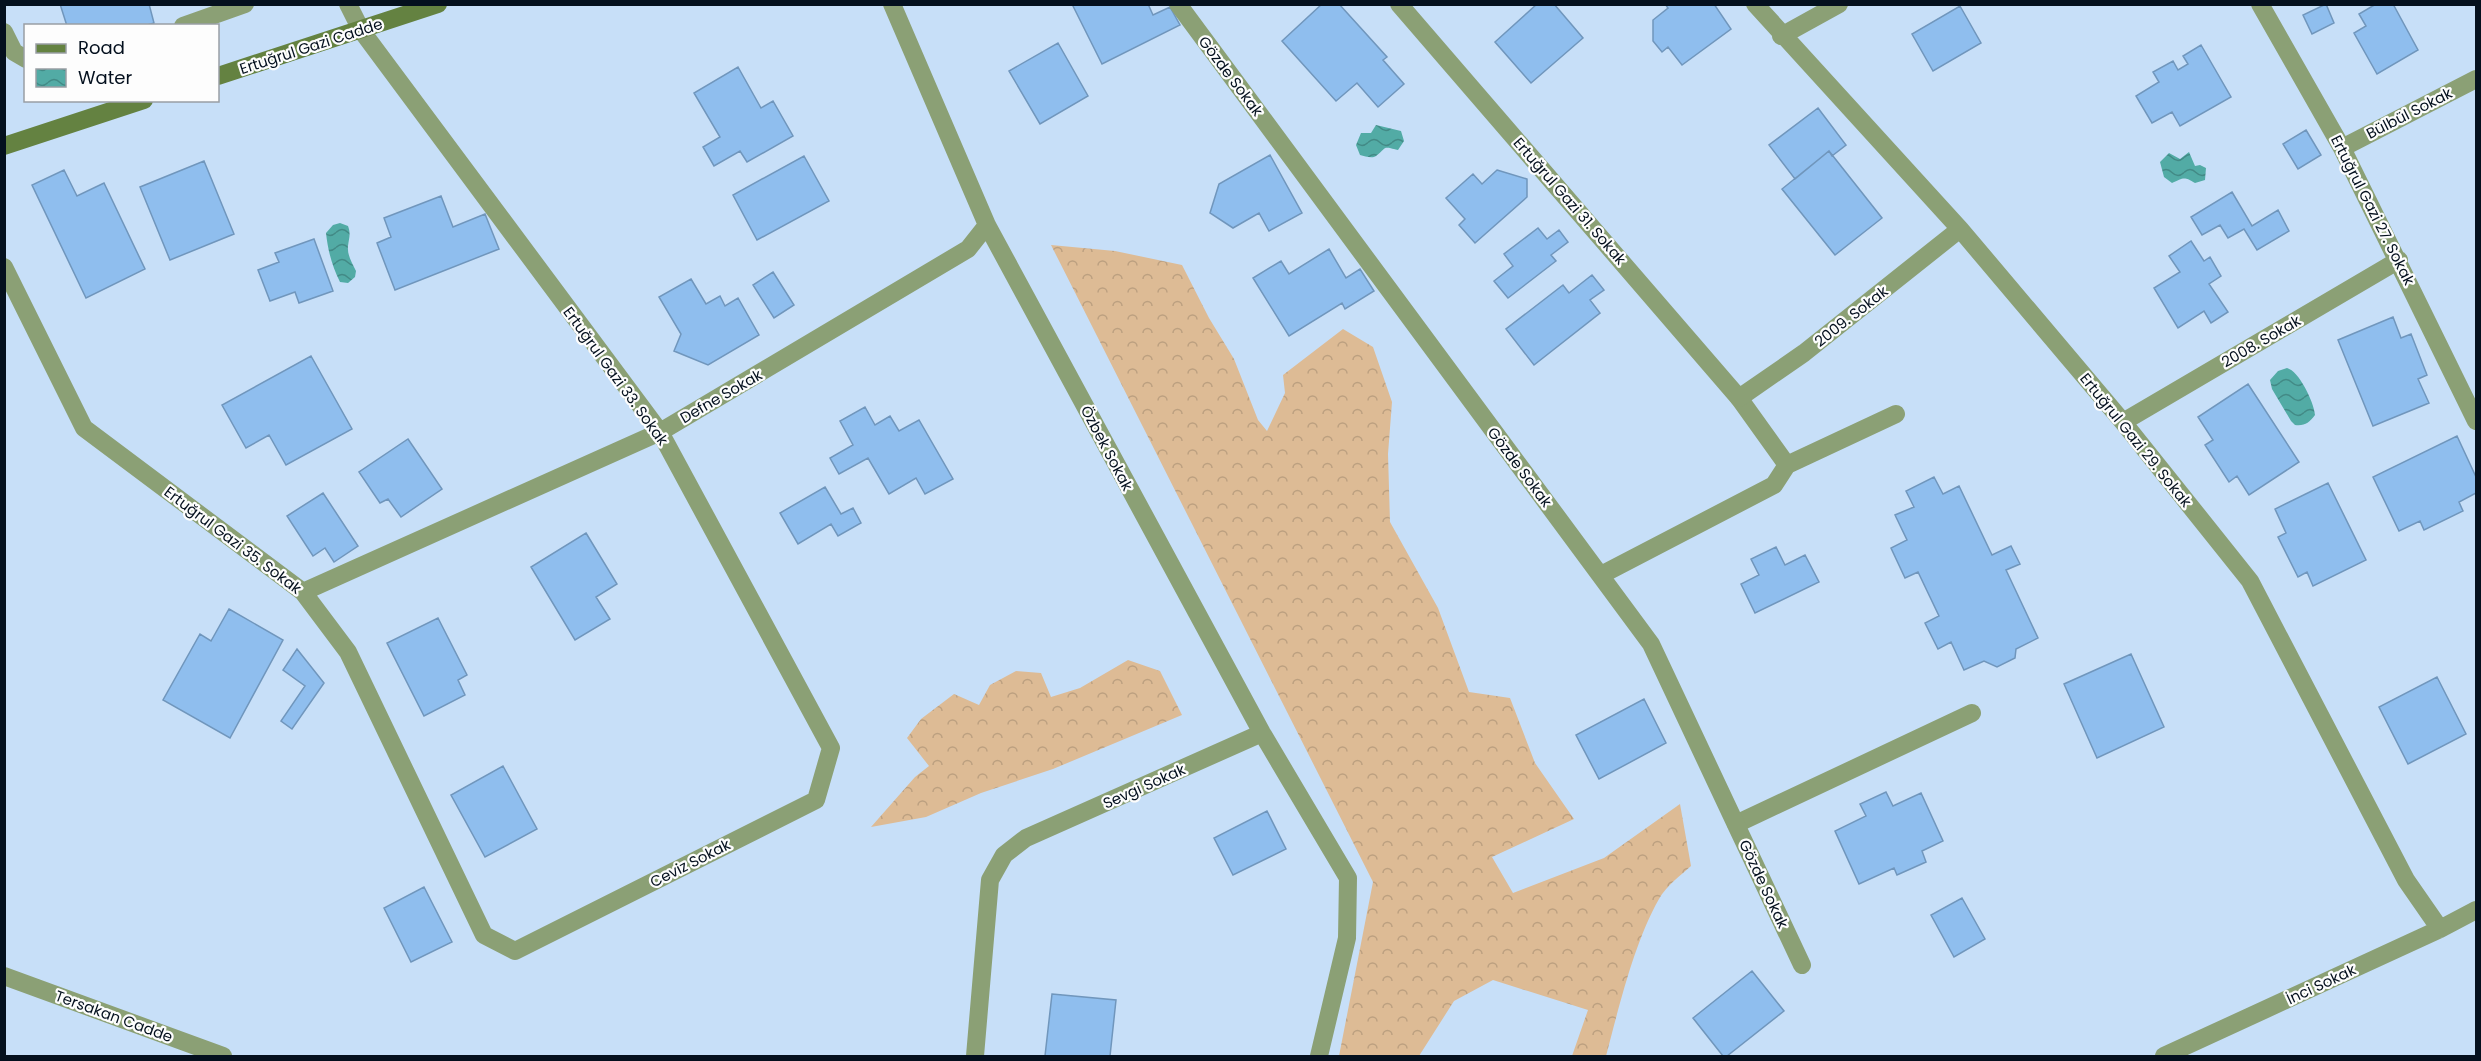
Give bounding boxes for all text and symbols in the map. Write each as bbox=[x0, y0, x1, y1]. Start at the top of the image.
street label: Ertuğrul Gazi Cadde bbox=[237, 13, 385, 79]
legend bbox=[24, 24, 219, 102]
street label: Gözde Sokak bbox=[1194, 32, 1268, 121]
text: Road bbox=[78, 35, 125, 60]
text: Water bbox=[78, 65, 132, 90]
street label: Bülbül Sokak bbox=[2362, 82, 2456, 144]
street label: Ertuğrul Gazi 27. Sokak bbox=[2326, 131, 2420, 289]
street label: Ertuğrul Gazi 31. Sokak bbox=[1509, 133, 1631, 269]
street label: 2009. Sokak bbox=[1810, 280, 1892, 351]
street label: Ertuğrul Gazi 33. Sokak bbox=[559, 302, 674, 450]
street label: 2008. Sokak bbox=[2218, 310, 2305, 372]
street label: Defne Sokak bbox=[676, 364, 766, 428]
street label: Ertuğrul Gazi 29. Sokak bbox=[2075, 369, 2197, 512]
street label: Özbek Sokak bbox=[1076, 402, 1138, 495]
street label: Gözde Sokak bbox=[1483, 423, 1557, 512]
street label: Ertuğrul Gazi 35. Sokak bbox=[160, 481, 306, 599]
street label: Sevgi Sokak bbox=[1099, 758, 1189, 814]
street label: Ceviz Sokak bbox=[646, 834, 734, 892]
street label: Gözde Sokak bbox=[1734, 836, 1794, 932]
street label: İnci Sokak bbox=[2283, 959, 2359, 1009]
street label: Tersakan Cadde bbox=[52, 985, 176, 1047]

